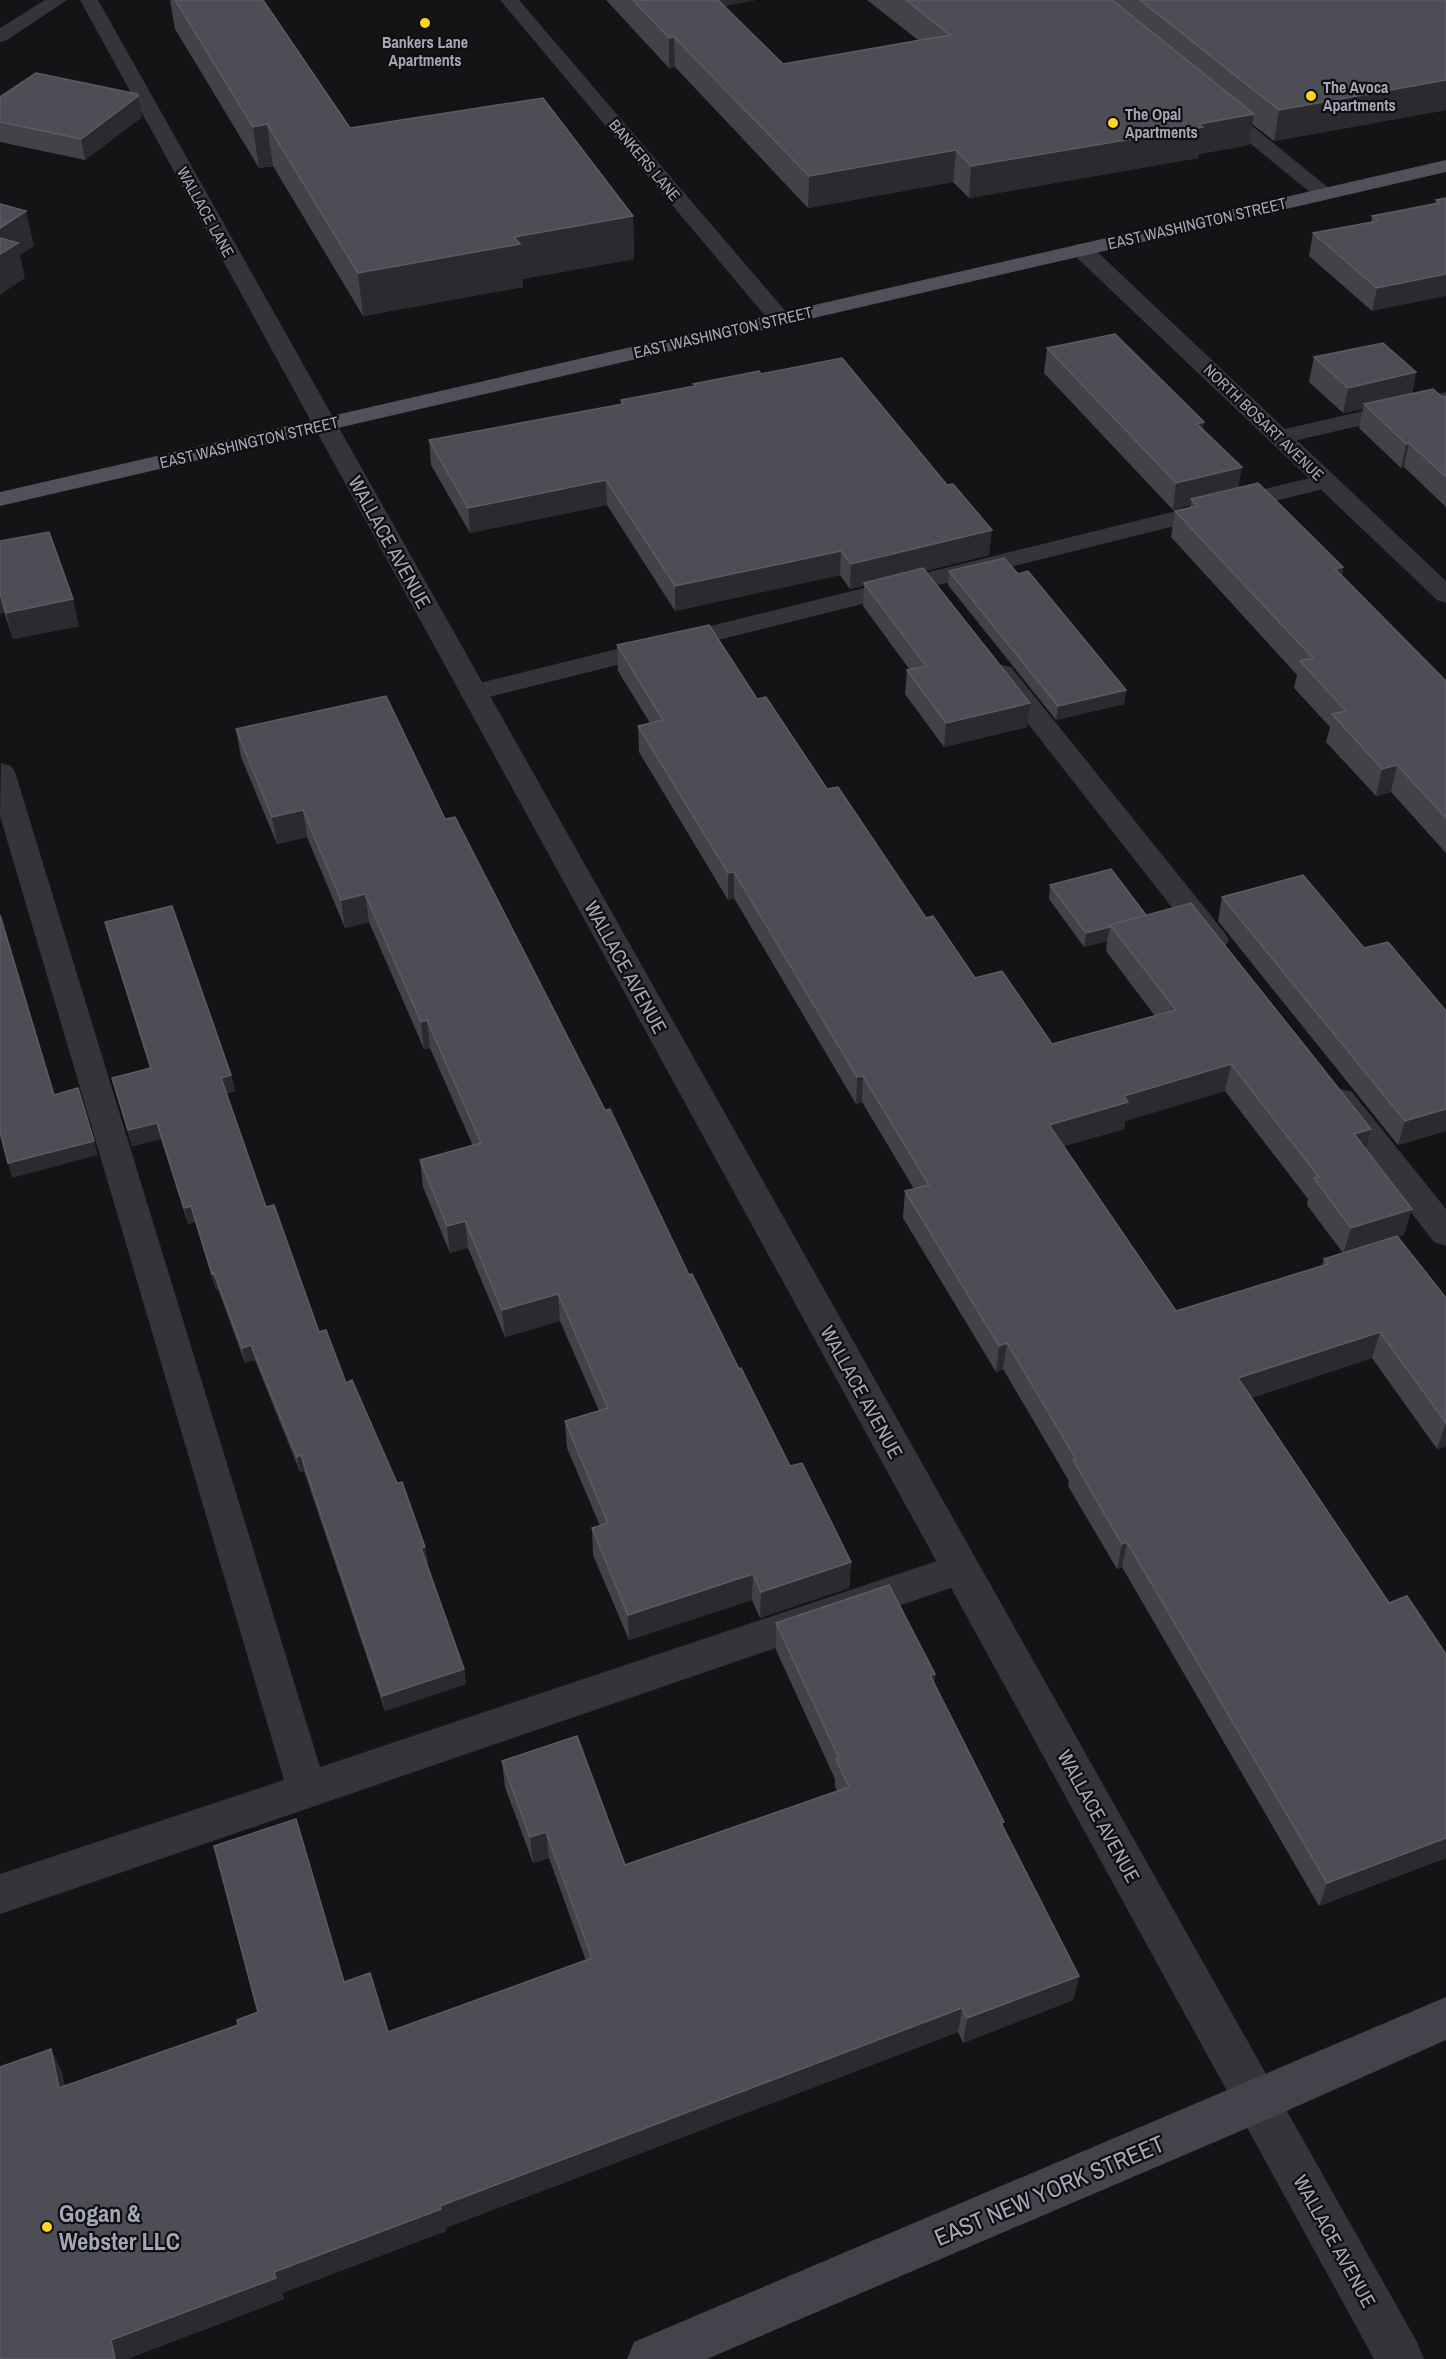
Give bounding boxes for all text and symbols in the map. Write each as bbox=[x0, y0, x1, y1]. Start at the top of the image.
marker: Bankers Lane Apartments bbox=[418, 16, 432, 30]
place label: Bankers Lane Apartments bbox=[382, 31, 468, 71]
place label: The Avoca Apartments bbox=[1323, 76, 1396, 116]
marker: The Avoca Apartments bbox=[1304, 89, 1318, 103]
place label: The Opal Apartments bbox=[1125, 103, 1198, 143]
street label: BANKERS LANE bbox=[604, 114, 686, 206]
marker: The Opal Apartments bbox=[1106, 116, 1120, 130]
street label: WALLACE LANE bbox=[172, 163, 240, 261]
street label: EAST WASHINGTON STREET bbox=[1105, 192, 1289, 254]
street label: EAST WASHINGTON STREET bbox=[631, 301, 815, 363]
street label: NORTH BOSART AVENUE bbox=[1199, 359, 1329, 485]
street label: EAST WASHINGTON STREET bbox=[157, 411, 341, 473]
street label: WALLACE AVENUE bbox=[342, 471, 438, 613]
street label: WALLACE AVENUE bbox=[578, 896, 674, 1038]
street label: WALLACE AVENUE bbox=[814, 1321, 910, 1463]
street label: WALLACE AVENUE bbox=[1051, 1745, 1147, 1887]
street label: EAST NEW YORK STREET bbox=[929, 2127, 1169, 2253]
street label: WALLACE AVENUE bbox=[1287, 2170, 1383, 2312]
place label: Gogan & Webster LLC bbox=[59, 2197, 180, 2257]
marker: Gogan & Webster LLC bbox=[40, 2220, 54, 2234]

